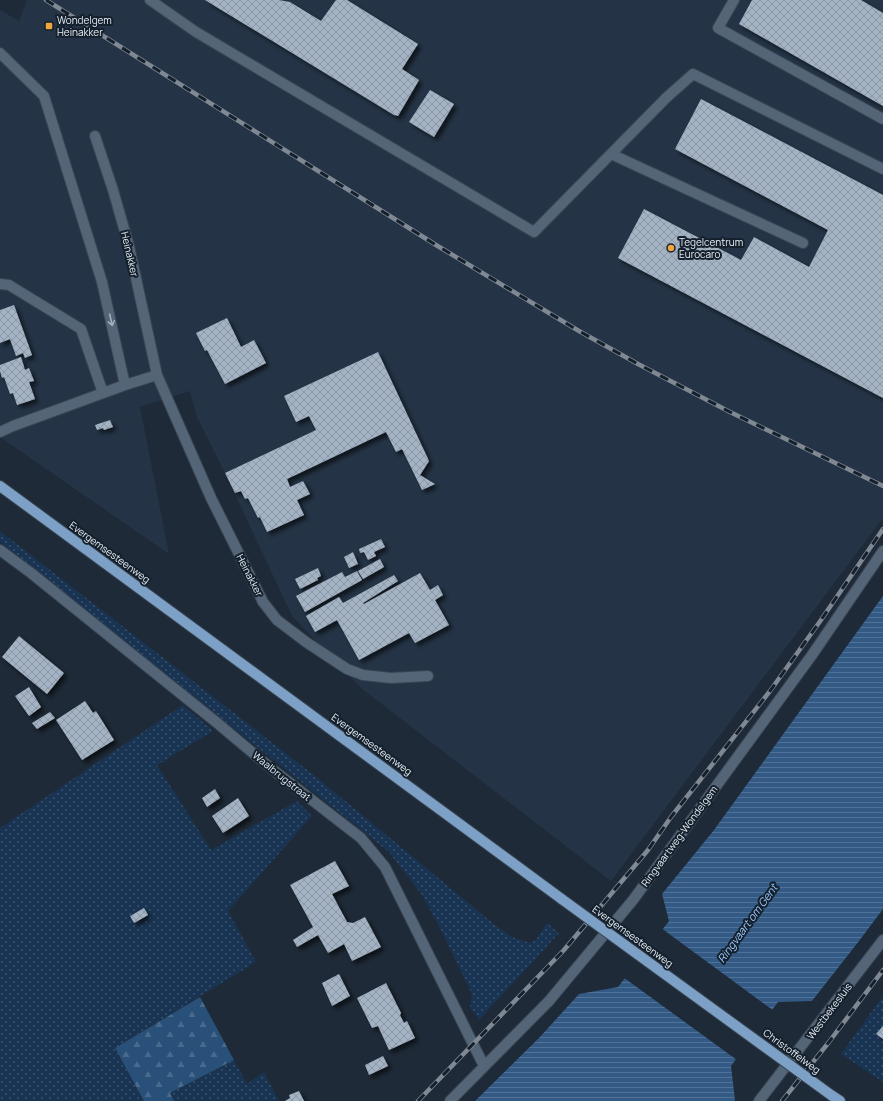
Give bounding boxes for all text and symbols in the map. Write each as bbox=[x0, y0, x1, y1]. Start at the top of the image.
place label: Wondelgem Heinakker bbox=[57, 13, 112, 39]
marker: Wondelgem Heinakker bbox=[44, 21, 54, 31]
street label: Heinakker bbox=[118, 230, 142, 278]
place label: Tegelcentrum Eurocaro bbox=[679, 235, 743, 261]
marker: Tegelcentrum Eurocaro bbox=[666, 243, 676, 253]
one-way arrow bbox=[107, 313, 115, 326]
street label: Evergemsesteenweg bbox=[67, 518, 153, 586]
street label: Heinakker bbox=[233, 551, 267, 599]
street label: Evergemsesteenweg bbox=[329, 710, 415, 778]
street label: Waalbrugstraat bbox=[250, 748, 314, 804]
street label: Ringvaartweg-Wondelgem bbox=[638, 783, 720, 889]
water label: Ringvaart om Gent bbox=[713, 879, 782, 965]
street label: Evergemsesteenweg bbox=[590, 902, 676, 970]
street label: Westbekesluis bbox=[803, 980, 855, 1042]
street label: Christoffelweg bbox=[760, 1025, 824, 1077]

